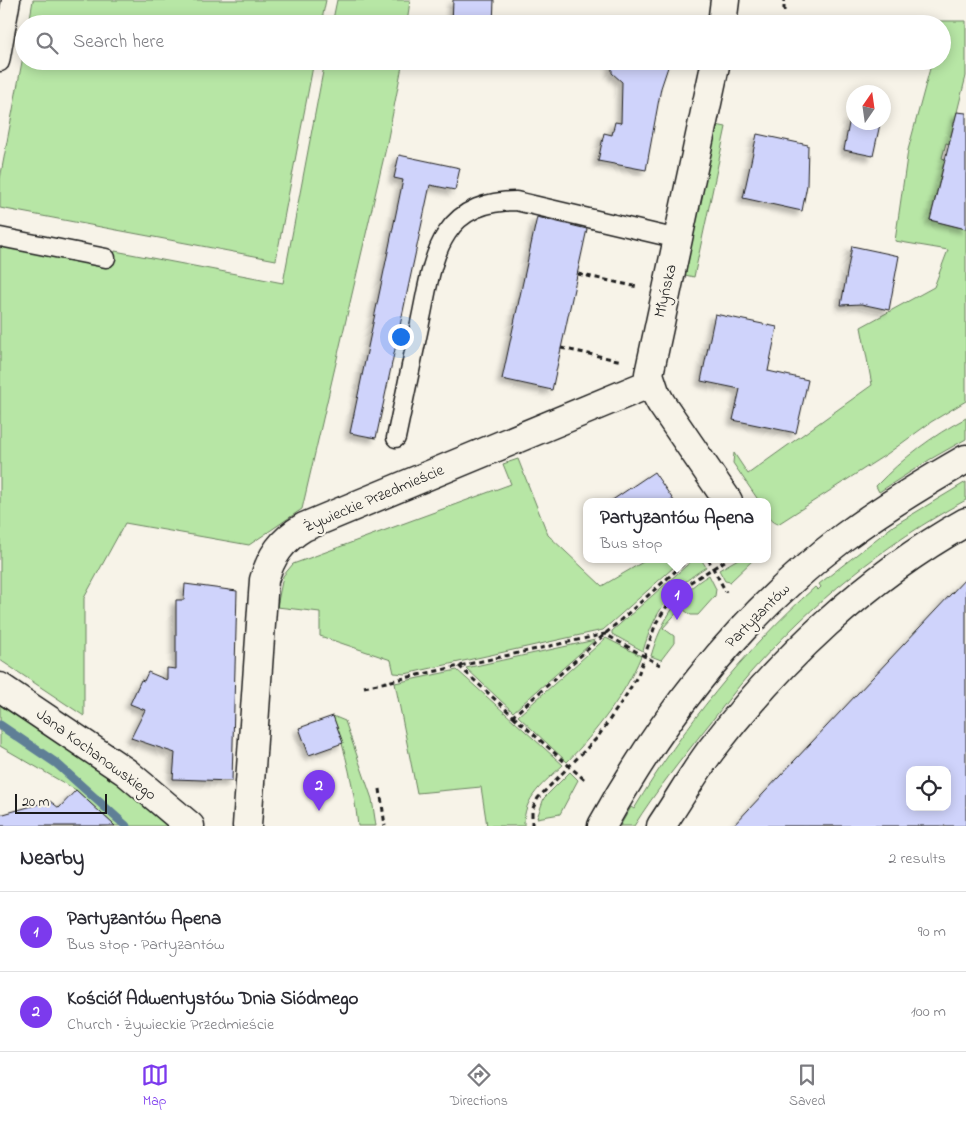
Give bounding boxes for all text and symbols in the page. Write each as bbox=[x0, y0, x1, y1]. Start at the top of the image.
search box bbox=[15, 15, 951, 70]
icon: search bbox=[33, 29, 61, 57]
text: Search here bbox=[73, 29, 164, 56]
north arrow bbox=[846, 85, 891, 130]
street label: Młyńska bbox=[648, 262, 684, 320]
your location bbox=[388, 324, 414, 350]
street label: Żywieckie Przedmieście bbox=[300, 458, 449, 539]
popup bbox=[583, 498, 771, 563]
text: Partyzantów Apena bbox=[600, 505, 754, 532]
text: Bus stop bbox=[600, 532, 662, 556]
street label: Partyzantów bbox=[720, 578, 796, 654]
pin: 1 bbox=[661, 579, 693, 620]
street label: Jana Kochanowskiego bbox=[31, 703, 161, 807]
map controls bbox=[906, 766, 951, 811]
button: locate bbox=[906, 766, 951, 811]
pin: 2 bbox=[303, 770, 335, 811]
scale bar bbox=[15, 791, 108, 814]
text: 20 m bbox=[22, 792, 49, 813]
text: Nearby bbox=[20, 844, 84, 874]
text: 2 results bbox=[888, 847, 946, 871]
text: Partyzantów Apena bbox=[67, 906, 221, 933]
text: 1 bbox=[33, 920, 39, 944]
text: 90 m bbox=[918, 920, 946, 944]
text: Bus stop · Partyzantów bbox=[67, 933, 225, 957]
text: Kościół Adwentystów Dnia Siódmego bbox=[67, 986, 358, 1013]
text: 2 bbox=[32, 1000, 40, 1024]
text: 100 m bbox=[911, 1000, 946, 1024]
text: Church · Żywieckie Przedmieście bbox=[67, 1013, 274, 1037]
tab: Map bbox=[141, 1061, 169, 1112]
tab: Directions bbox=[450, 1061, 508, 1112]
tab: Saved bbox=[789, 1061, 825, 1112]

